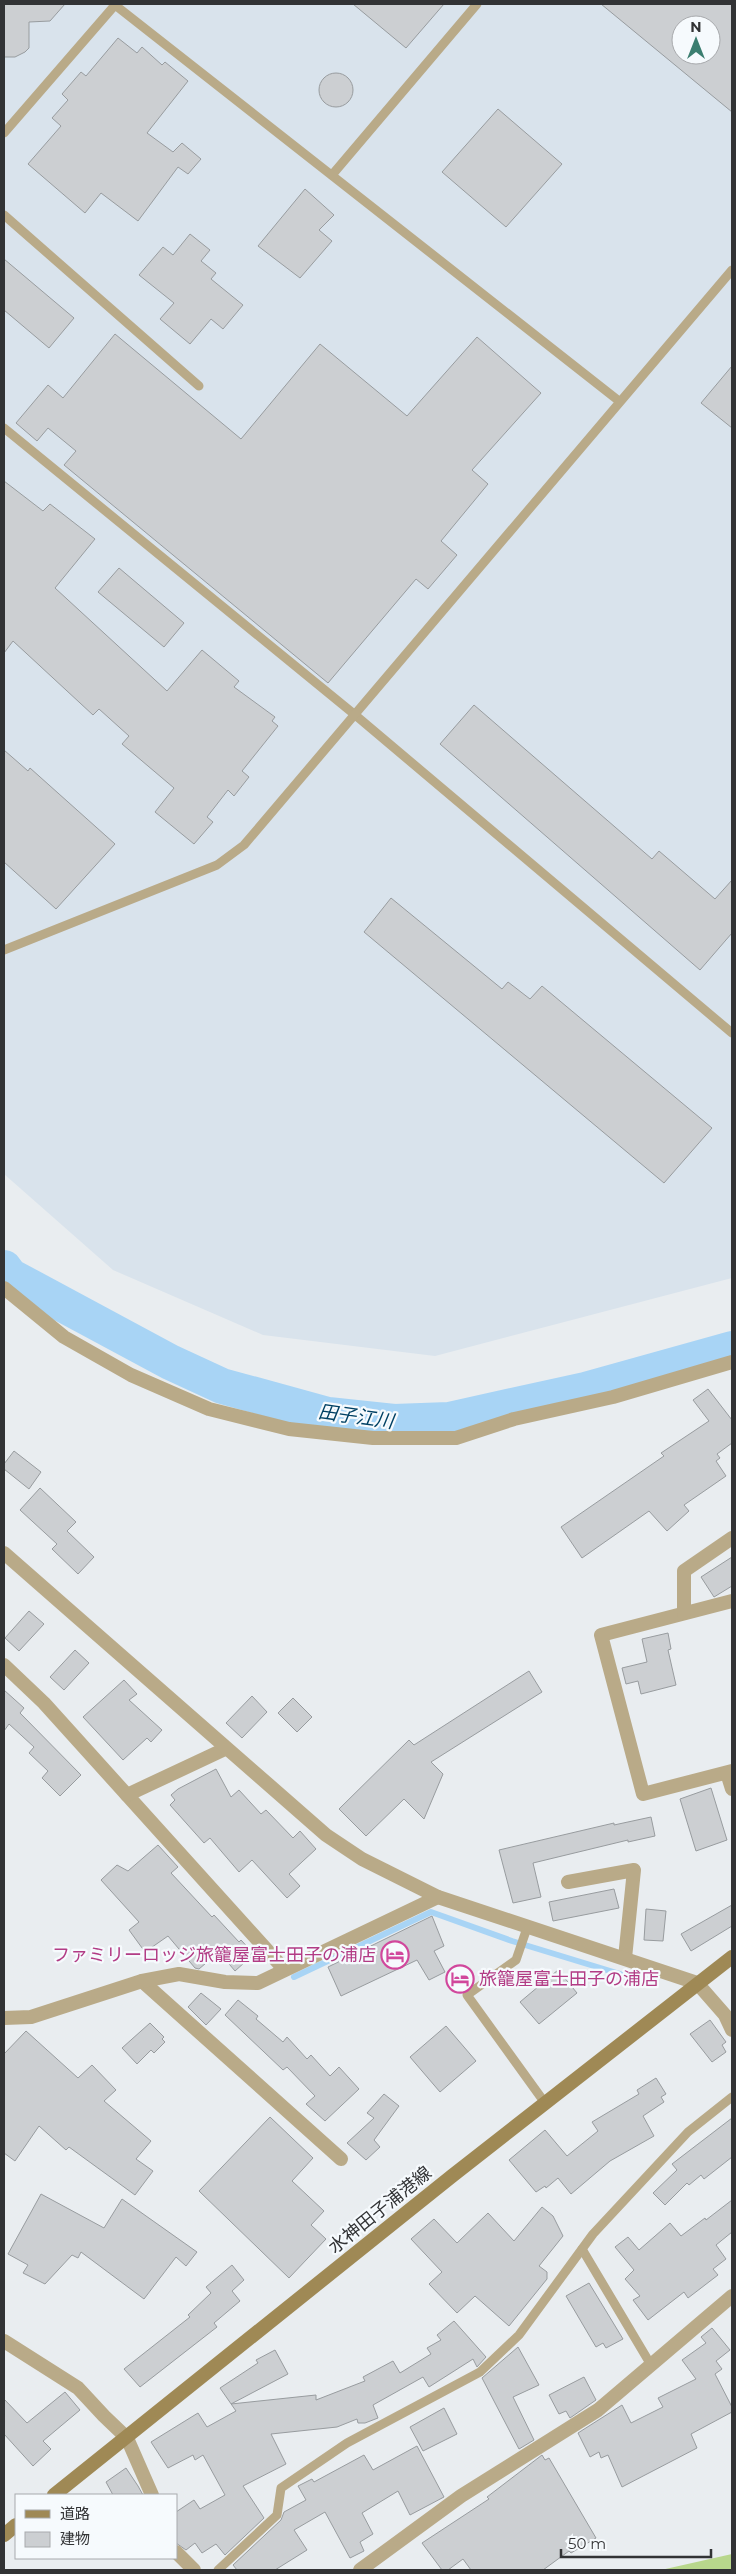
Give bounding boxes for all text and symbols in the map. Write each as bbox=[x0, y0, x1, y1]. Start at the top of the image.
north arrow bbox=[671, 15, 721, 65]
text: N bbox=[690, 18, 702, 36]
water label: 田子江川 bbox=[317, 1400, 397, 1433]
hotel icon: ファミリーロッジ旅籠屋富士田子の浦店 bbox=[380, 1940, 410, 1970]
place label: ファミリーロッジ旅籠屋富士田子の浦店 bbox=[52, 1944, 376, 1966]
hotel icon: 旅籠屋富士田子の浦店 bbox=[445, 1964, 475, 1994]
place label: 旅籠屋富士田子の浦店 bbox=[479, 1968, 659, 1990]
street label: 水神田子浦港線 bbox=[324, 2162, 436, 2258]
legend bbox=[15, 2494, 178, 2559]
text: 道路 bbox=[60, 2504, 90, 2523]
scale bar bbox=[561, 2526, 711, 2558]
text: 建物 bbox=[60, 2529, 90, 2548]
text: 50 m bbox=[568, 2534, 606, 2553]

